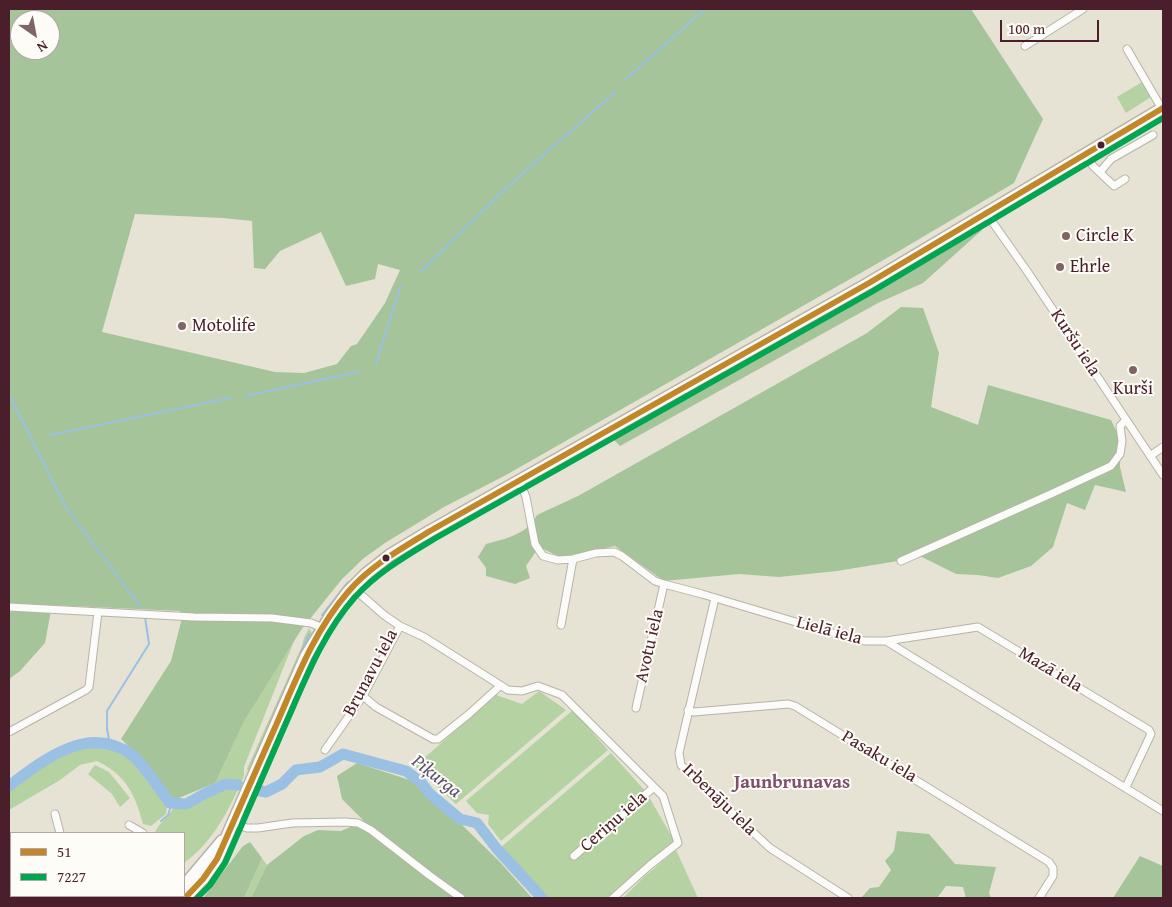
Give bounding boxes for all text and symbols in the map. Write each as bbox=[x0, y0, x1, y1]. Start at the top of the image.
north arrow bbox=[10, 10, 60, 60]
scale bar bbox=[1002, 10, 1101, 42]
text: 100 m bbox=[1008, 18, 1045, 39]
text: N bbox=[33, 36, 52, 58]
unlabelled marker bbox=[1096, 140, 1106, 150]
place label: Circle K bbox=[1076, 225, 1134, 247]
marker: Circle K bbox=[1060, 230, 1072, 242]
place label: Ehrle bbox=[1070, 256, 1110, 278]
marker: Ehrle bbox=[1054, 261, 1066, 273]
street label: Kuršu iela bbox=[1045, 305, 1105, 381]
place label: Motolife bbox=[192, 315, 256, 337]
marker: Motolife bbox=[176, 320, 188, 332]
marker: Kurši bbox=[1127, 364, 1139, 376]
place label: Kurši bbox=[1113, 378, 1153, 400]
unlabelled marker bbox=[381, 553, 391, 563]
street label: Avotu iela bbox=[631, 607, 669, 685]
street label: Lielā iela bbox=[794, 612, 864, 650]
street label: Brunavu iela bbox=[339, 626, 403, 720]
street label: Mazā iela bbox=[1014, 643, 1086, 697]
street label: Pasaku iela bbox=[838, 726, 920, 788]
water label: Piķurga bbox=[407, 751, 465, 803]
street label: Irbenāju iela bbox=[677, 759, 761, 841]
district label: Jaunbrunavas bbox=[734, 772, 850, 794]
street label: Ceriņu iela bbox=[576, 787, 652, 857]
legend bbox=[10, 832, 185, 897]
text: 51 bbox=[57, 841, 71, 862]
text: 7227 bbox=[57, 866, 86, 887]

